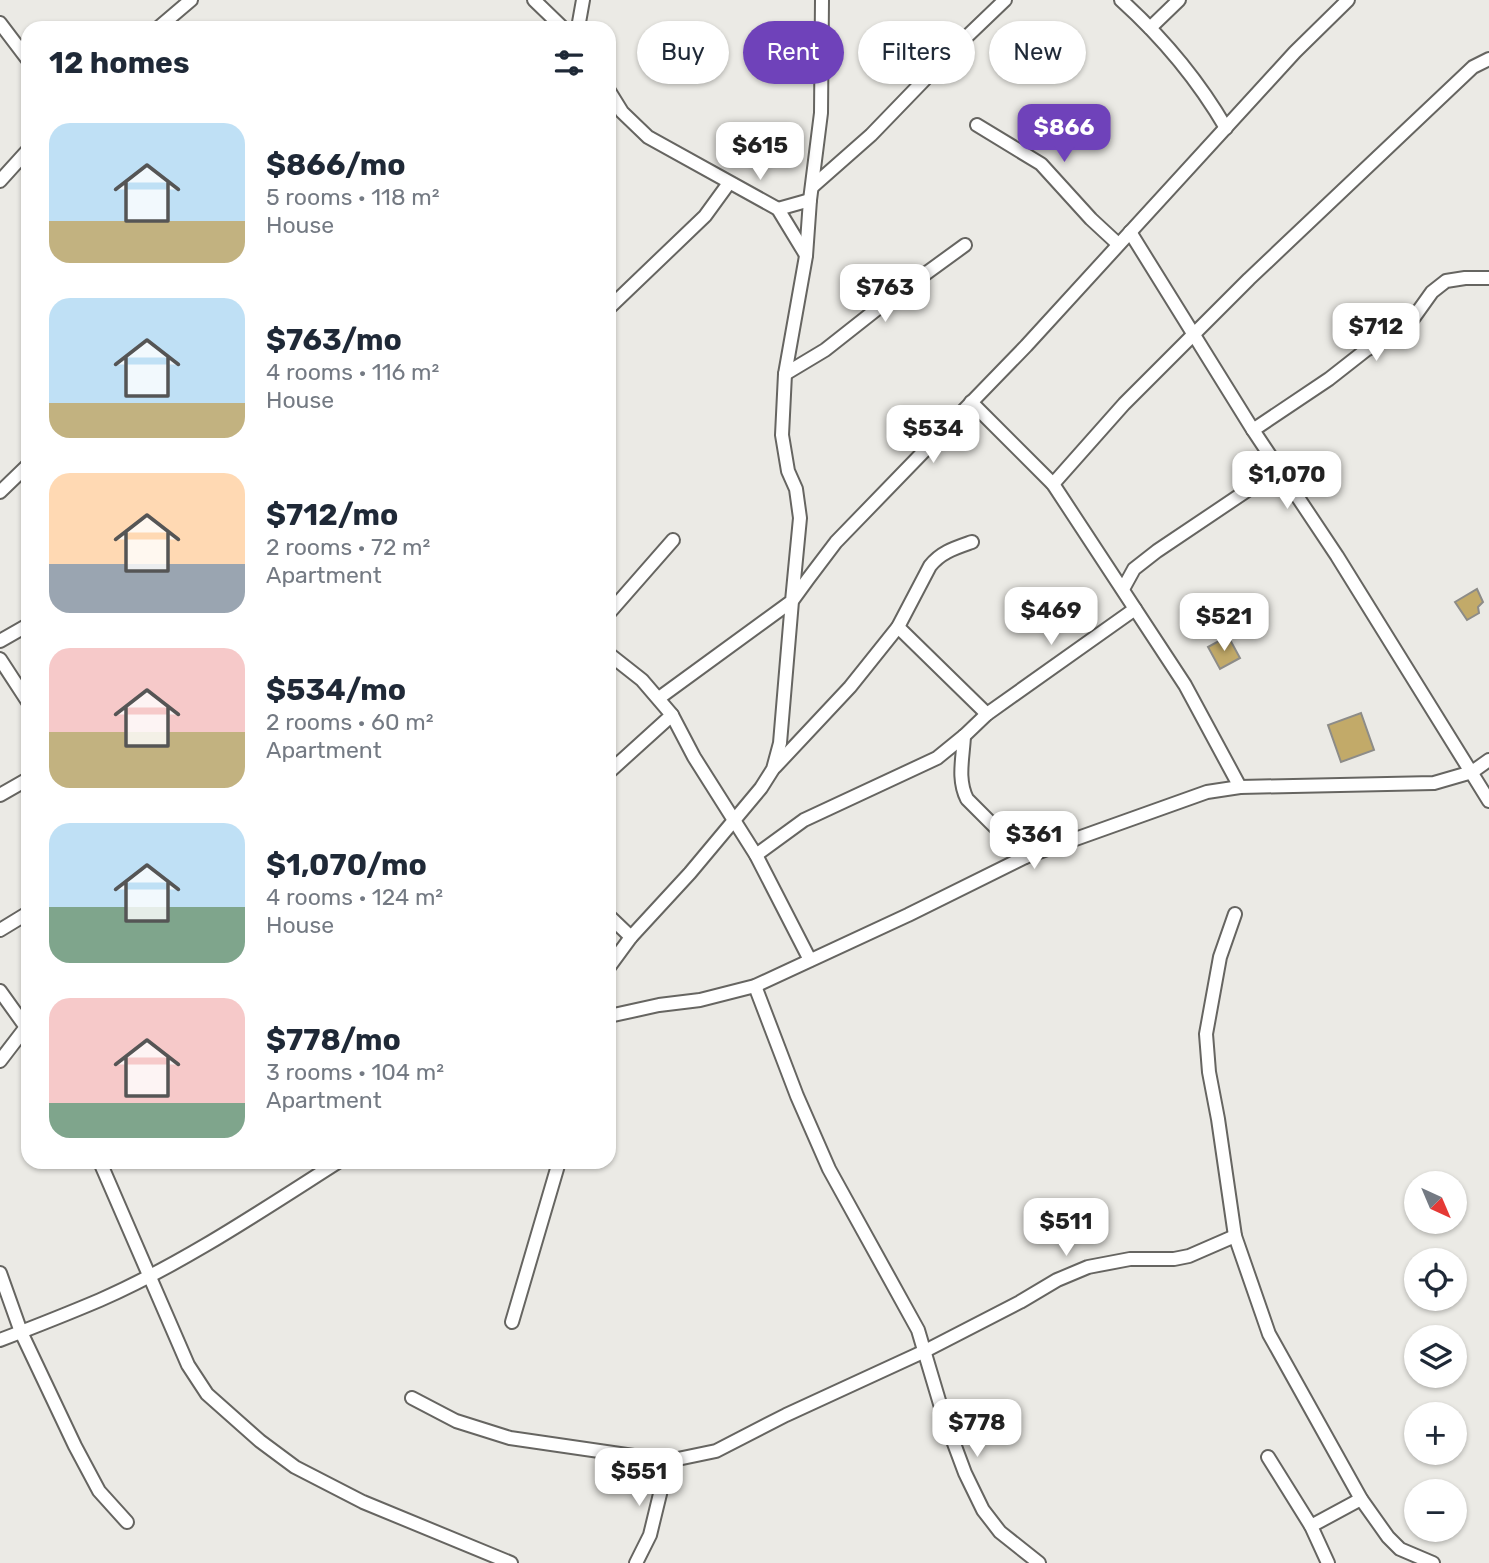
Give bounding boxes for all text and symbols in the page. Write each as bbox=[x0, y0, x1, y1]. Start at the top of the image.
chip: Buy bbox=[637, 21, 729, 84]
chip: Rent bbox=[743, 21, 844, 84]
chip: Filters bbox=[858, 21, 975, 84]
chip: New bbox=[989, 21, 1086, 84]
icon: filters bbox=[550, 44, 588, 82]
text: 12 homes bbox=[49, 45, 190, 81]
pin: $866 bbox=[1023, 104, 1105, 164]
text: $866 bbox=[1034, 113, 1094, 141]
pin: $615 bbox=[719, 122, 801, 182]
text: $615 bbox=[732, 131, 788, 159]
text: $866/mo bbox=[266, 147, 406, 183]
icon: home bbox=[105, 151, 189, 235]
text: 5 rooms · 118 m² bbox=[266, 183, 440, 211]
text: House bbox=[266, 211, 334, 239]
pin: $763 bbox=[844, 264, 926, 324]
text: $763 bbox=[856, 273, 914, 301]
pin: $712 bbox=[1335, 304, 1417, 363]
text: $712 bbox=[1349, 312, 1403, 340]
text: $763/mo bbox=[266, 322, 402, 358]
icon: home bbox=[105, 326, 189, 410]
text: 4 rooms · 116 m² bbox=[266, 358, 439, 386]
text: House bbox=[266, 386, 334, 414]
pin: $534 bbox=[892, 406, 974, 465]
text: $534 bbox=[902, 414, 964, 442]
pin: $1,070 bbox=[1230, 452, 1344, 511]
text: $1,070 bbox=[1248, 460, 1326, 488]
text: $712/mo bbox=[266, 497, 398, 533]
icon: home bbox=[105, 501, 189, 585]
text: 2 rooms · 72 m² bbox=[266, 533, 430, 561]
text: Apartment bbox=[266, 561, 382, 589]
pin: $469 bbox=[1010, 588, 1092, 647]
pin: $521 bbox=[1183, 594, 1265, 653]
text: $469 bbox=[1021, 596, 1081, 624]
text: $521 bbox=[1196, 602, 1252, 630]
text: $534/mo bbox=[266, 672, 406, 708]
icon: home bbox=[105, 676, 189, 760]
text: 2 rooms · 60 m² bbox=[266, 708, 434, 736]
text: Apartment bbox=[266, 736, 382, 764]
pin: $361 bbox=[993, 812, 1075, 871]
text: $361 bbox=[1006, 820, 1062, 848]
text: $1,070/mo bbox=[266, 847, 427, 883]
icon: home bbox=[105, 851, 189, 935]
text: 4 rooms · 124 m² bbox=[266, 883, 443, 911]
text: House bbox=[266, 911, 334, 939]
text: $778/mo bbox=[266, 1022, 401, 1058]
icon: home bbox=[105, 1026, 189, 1110]
text: 3 rooms · 104 m² bbox=[266, 1058, 444, 1086]
text: Apartment bbox=[266, 1086, 382, 1114]
north arrow bbox=[1404, 1171, 1466, 1234]
map controls bbox=[1404, 1171, 1467, 1542]
pin: $511 bbox=[1025, 1198, 1107, 1258]
text: $511 bbox=[1040, 1207, 1092, 1235]
button: locate bbox=[1404, 1248, 1467, 1311]
button: layers bbox=[1404, 1325, 1467, 1388]
pin: $778 bbox=[936, 1400, 1018, 1459]
button: + bbox=[1404, 1402, 1467, 1465]
text: $778 bbox=[948, 1408, 1006, 1436]
pin: $551 bbox=[598, 1448, 680, 1508]
text: $551 bbox=[611, 1457, 667, 1485]
button: − bbox=[1404, 1479, 1467, 1542]

